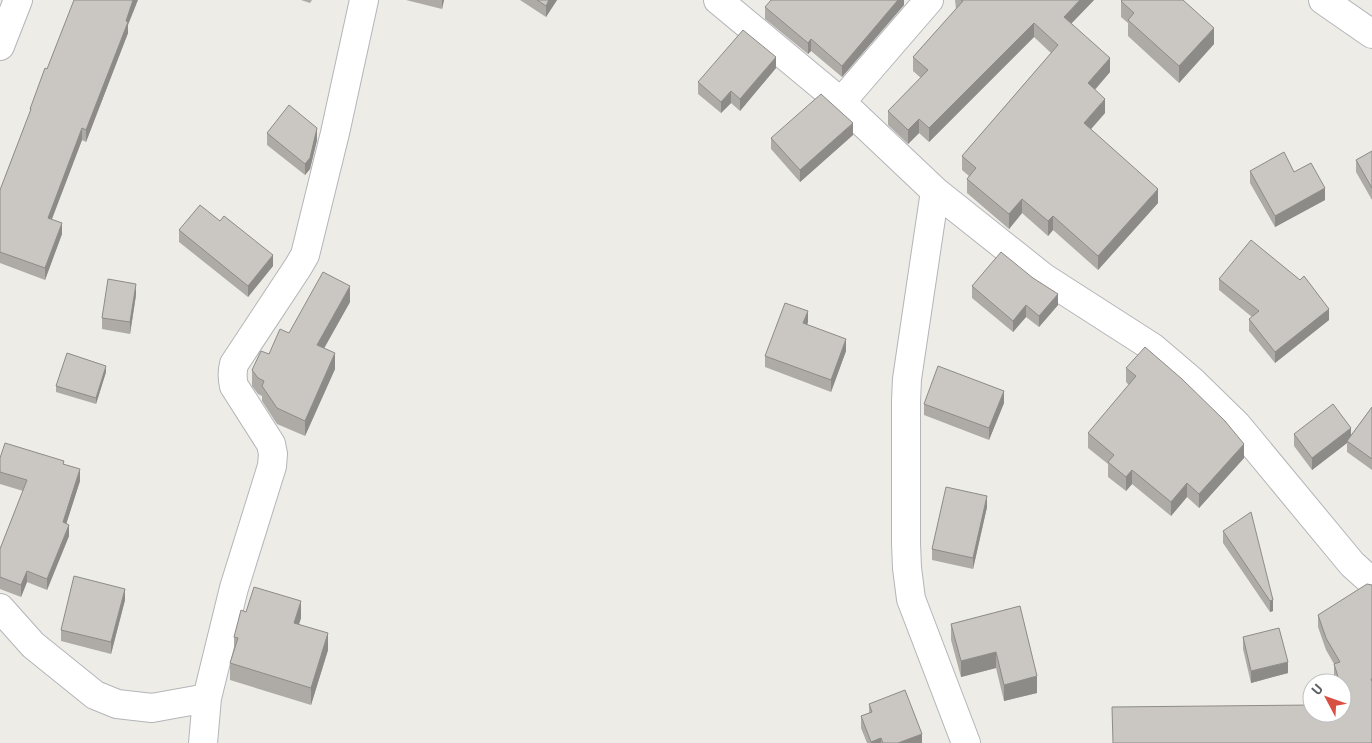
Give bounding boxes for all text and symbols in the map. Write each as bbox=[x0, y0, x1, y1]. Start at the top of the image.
north arrow bbox=[1302, 673, 1352, 723]
text: U bbox=[1308, 680, 1326, 698]

